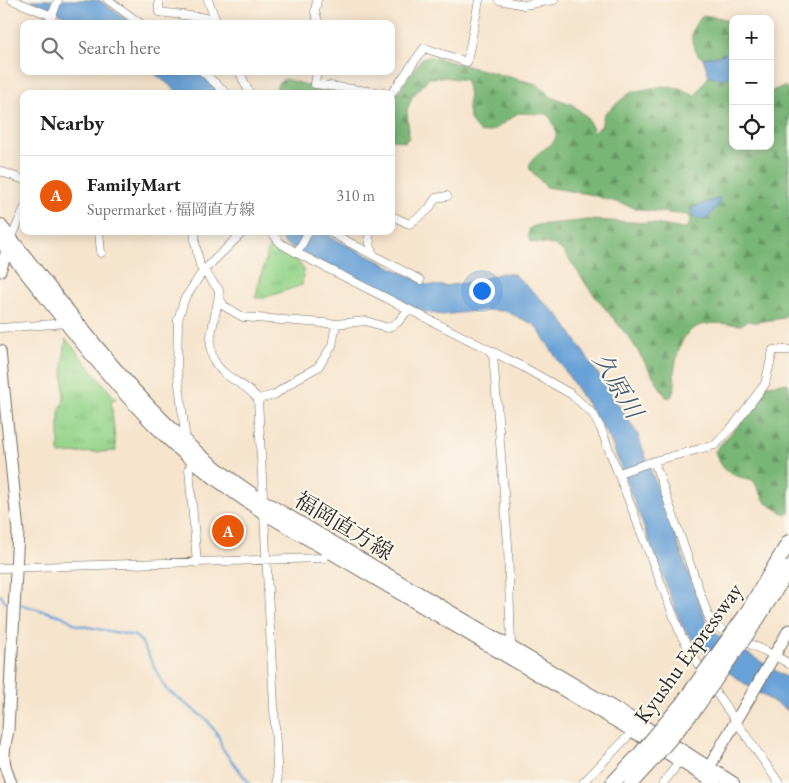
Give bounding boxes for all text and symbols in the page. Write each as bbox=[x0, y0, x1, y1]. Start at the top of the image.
map controls bbox=[729, 15, 774, 150]
button: + bbox=[729, 15, 774, 60]
search box bbox=[20, 20, 395, 75]
icon: search bbox=[38, 34, 66, 62]
text: Search here bbox=[78, 35, 160, 60]
button: − bbox=[729, 60, 774, 105]
button: locate bbox=[729, 105, 774, 150]
text: Nearby bbox=[40, 109, 104, 136]
text: FamilyMart bbox=[87, 172, 181, 197]
text: A bbox=[50, 185, 62, 206]
text: 310 m bbox=[336, 185, 375, 206]
text: Supermarket · 福岡直方線 bbox=[87, 199, 255, 220]
your location bbox=[469, 278, 495, 304]
water label: 久原川 bbox=[586, 346, 651, 426]
street label: 福岡直方線 bbox=[289, 485, 399, 567]
pin: A bbox=[212, 512, 244, 550]
street label: Kyushu Expressway bbox=[627, 577, 749, 729]

